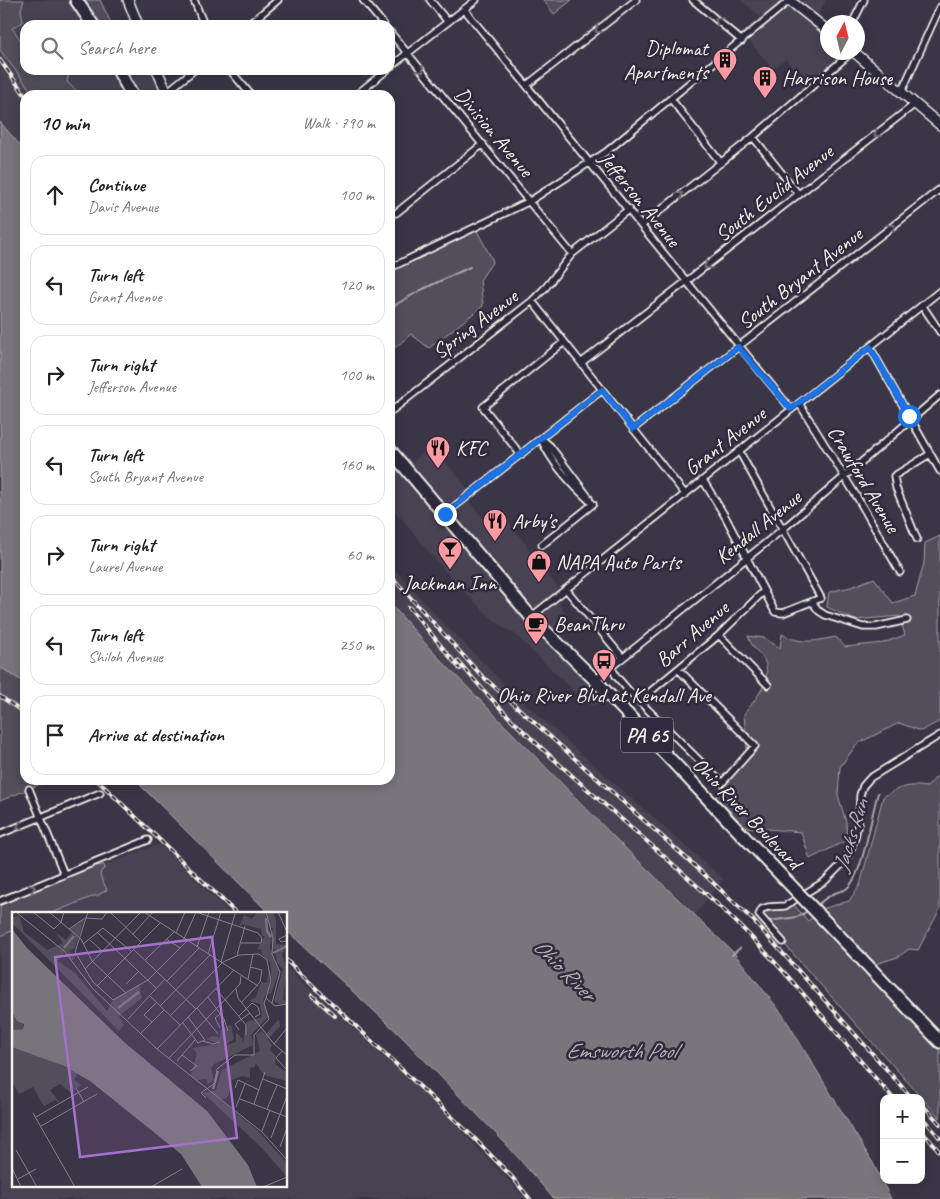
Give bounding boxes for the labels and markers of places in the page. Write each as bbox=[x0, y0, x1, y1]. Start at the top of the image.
place label: Diplomat Apartments bbox=[624, 35, 710, 85]
building icon: Diplomat Apartments bbox=[712, 47, 738, 81]
building icon: Harrison House bbox=[752, 65, 778, 99]
place label: Harrison House bbox=[782, 65, 893, 91]
restaurant icon: KFC bbox=[425, 435, 451, 469]
place label: KFC bbox=[456, 435, 489, 461]
restaurant icon: Arby's bbox=[482, 508, 508, 542]
place label: Arby's bbox=[512, 508, 558, 534]
bar icon: Jackman Inn bbox=[437, 536, 463, 570]
shop icon: NAPA Auto Parts bbox=[526, 549, 552, 583]
place label: NAPA Auto Parts bbox=[556, 549, 683, 575]
place label: Jackman Inn bbox=[403, 570, 498, 596]
cafe icon: BeanThru bbox=[523, 611, 549, 645]
place label: BeanThru bbox=[554, 611, 625, 637]
bus stop icon: Ohio River Blvd at Kendall Ave bbox=[591, 648, 617, 682]
place label: Ohio River Blvd at Kendall Ave bbox=[497, 682, 713, 708]

